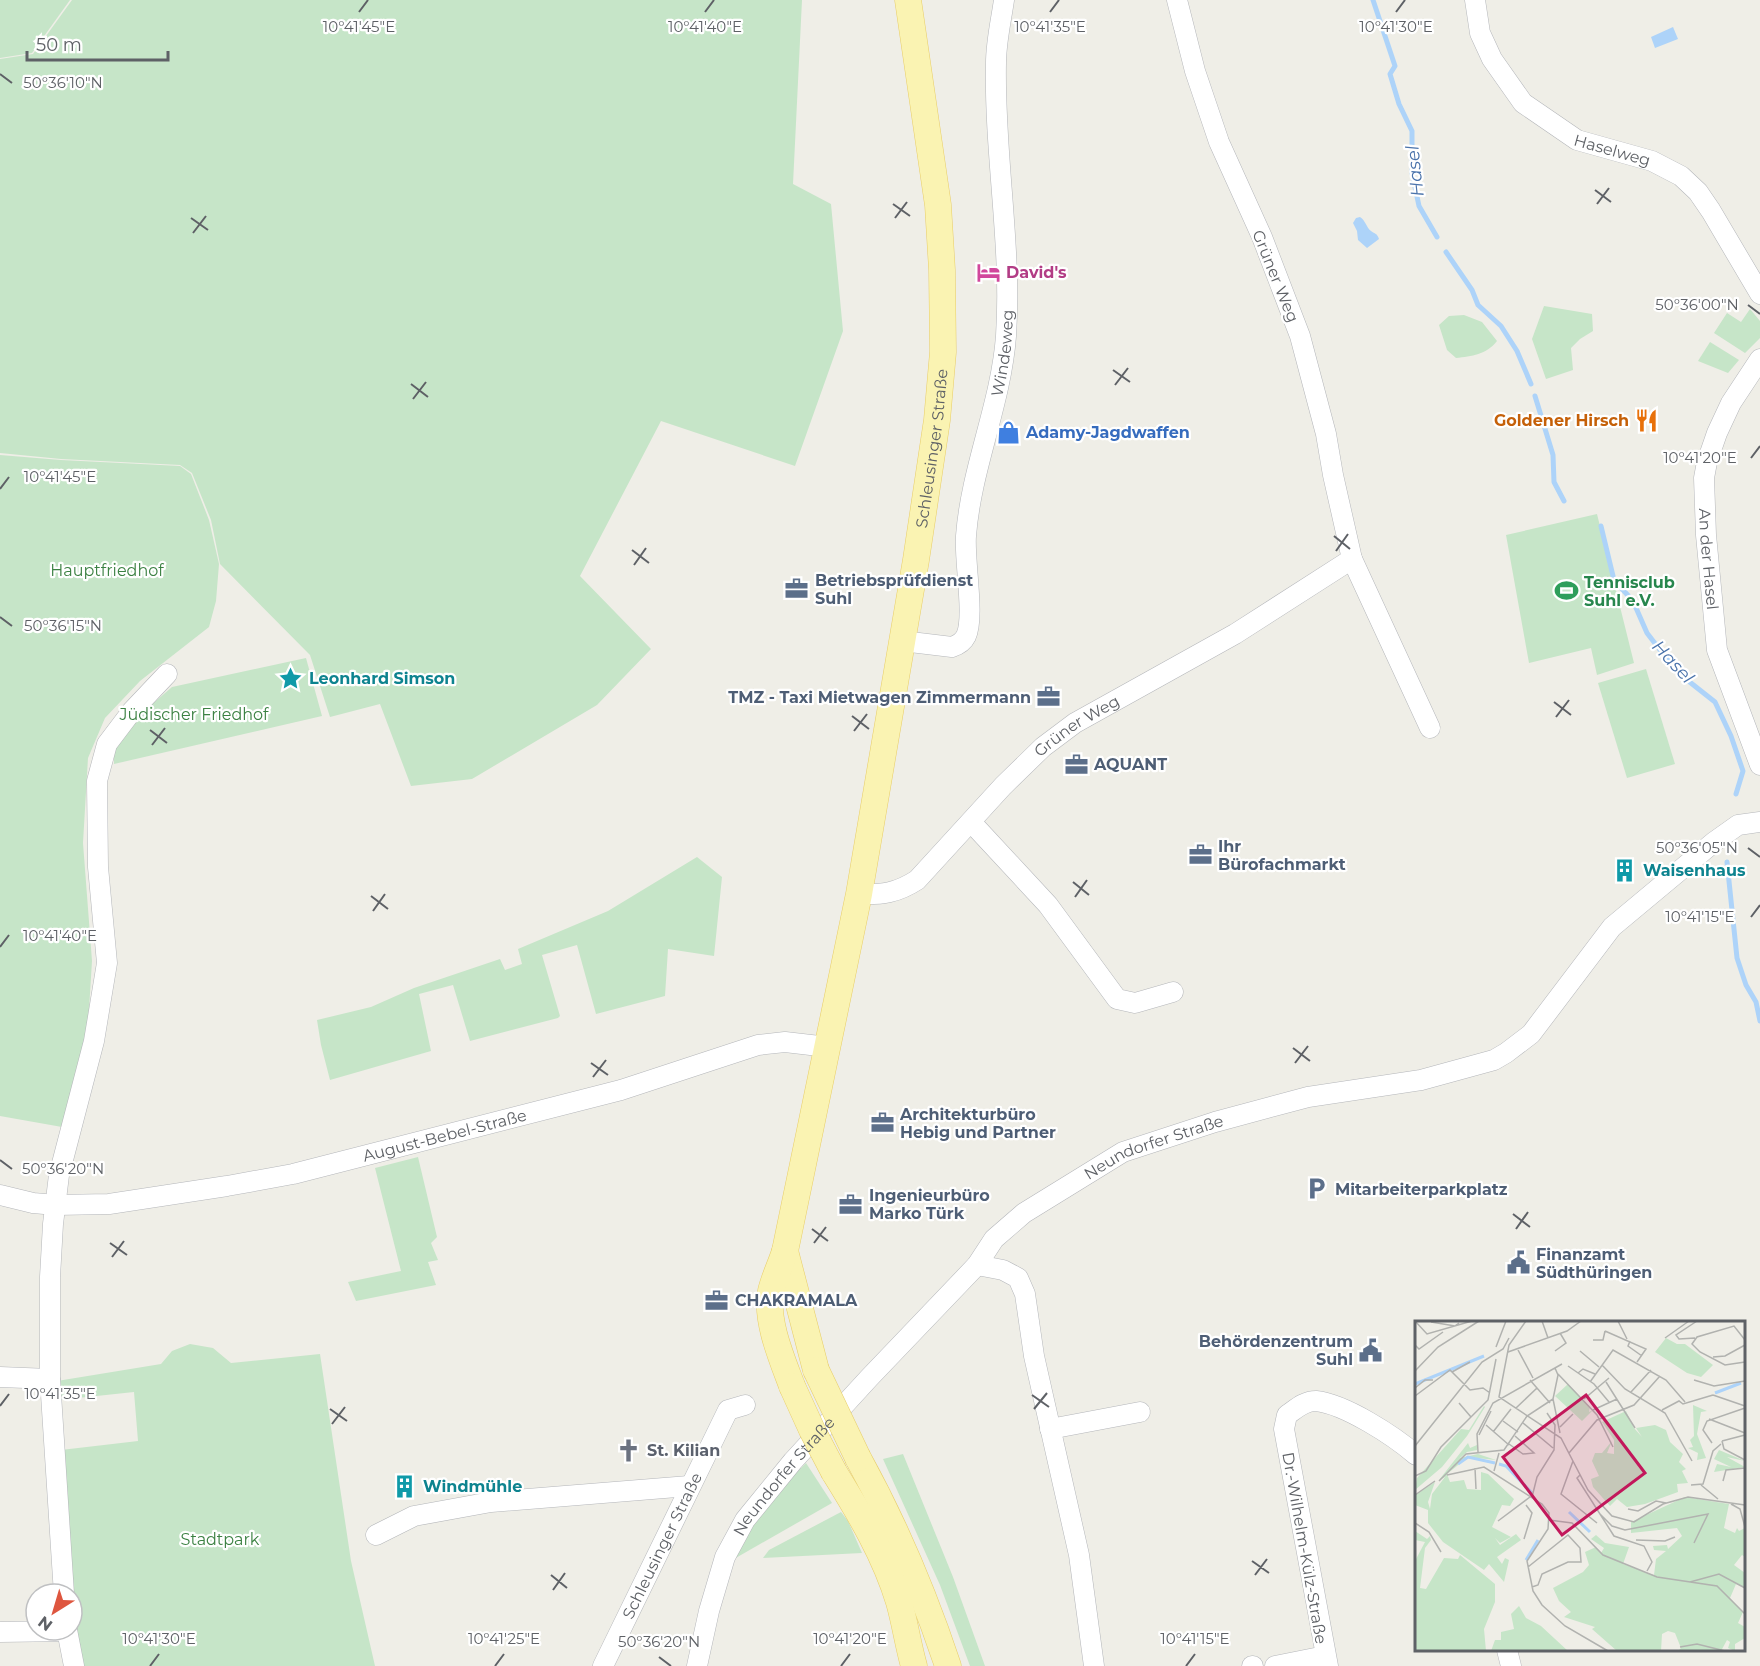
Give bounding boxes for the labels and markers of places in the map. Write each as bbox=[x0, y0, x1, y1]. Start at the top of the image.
hotel icon: David's bbox=[975, 259, 1001, 285]
place label: David's bbox=[1006, 263, 1067, 282]
restaurant icon: Goldener Hirsch bbox=[1634, 407, 1660, 433]
place label: Goldener Hirsch bbox=[1494, 411, 1629, 430]
shop icon: Adamy-Jagdwaffen bbox=[995, 419, 1021, 445]
place label: Adamy-Jagdwaffen bbox=[1025, 423, 1190, 442]
place label: Betriebsprüfdienst Suhl bbox=[815, 571, 973, 608]
place label: Tennisclub Suhl e.V. bbox=[1584, 573, 1675, 610]
office icon: Betriebsprüfdienst Suhl bbox=[784, 576, 810, 602]
sports icon: Tennisclub Suhl e.V. bbox=[1553, 578, 1579, 604]
place icon: Leonhard Simson bbox=[278, 665, 304, 691]
place label: Leonhard Simson bbox=[309, 669, 455, 688]
office icon: TMZ - Taxi Mietwagen Zimmermann bbox=[1036, 684, 1062, 710]
place label: TMZ - Taxi Mietwagen Zimmermann bbox=[728, 688, 1031, 707]
office icon: AQUANT bbox=[1063, 751, 1089, 777]
place label: AQUANT bbox=[1093, 755, 1167, 774]
place label: Ihr Bürofachmarkt bbox=[1218, 837, 1346, 874]
office icon: Ihr Bürofachmarkt bbox=[1187, 842, 1213, 868]
building icon: Waisenhaus bbox=[1612, 857, 1638, 883]
place label: Waisenhaus bbox=[1643, 861, 1746, 880]
place label: Architekturbüro Hebig und Partner bbox=[899, 1105, 1056, 1142]
office icon: Architekturbüro Hebig und Partner bbox=[869, 1110, 895, 1136]
parking icon: Mitarbeiterparkplatz bbox=[1304, 1176, 1330, 1202]
place label: Mitarbeiterparkplatz bbox=[1335, 1180, 1508, 1199]
place label: Ingenieurbüro Marko Türk bbox=[869, 1186, 990, 1223]
office icon: Ingenieurbüro Marko Türk bbox=[838, 1191, 864, 1217]
place label: Finanzamt Südthüringen bbox=[1536, 1245, 1652, 1282]
public building icon: Finanzamt Südthüringen bbox=[1505, 1250, 1531, 1276]
office icon: CHAKRAMALA bbox=[704, 1287, 730, 1313]
place label: CHAKRAMALA bbox=[735, 1291, 858, 1310]
place label: Behördenzentrum Suhl bbox=[1199, 1332, 1353, 1369]
public building icon: Behördenzentrum Suhl bbox=[1358, 1337, 1384, 1363]
church icon: St. Kilian bbox=[616, 1437, 642, 1463]
place label: St. Kilian bbox=[647, 1441, 720, 1460]
building icon: Windmühle bbox=[392, 1473, 418, 1499]
place label: Windmühle bbox=[423, 1477, 522, 1496]

